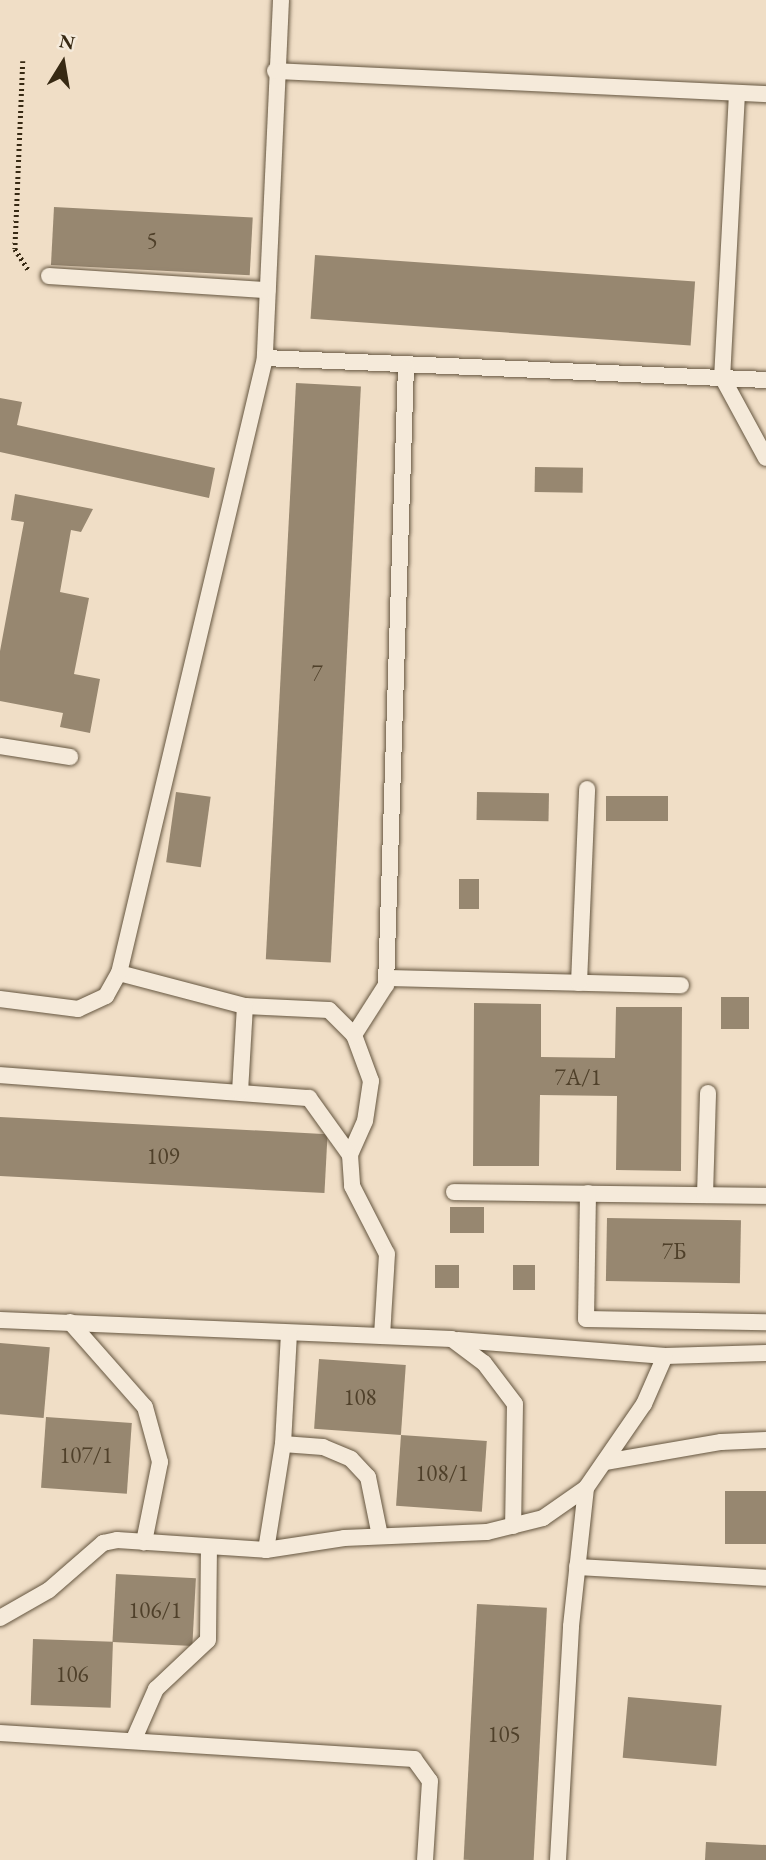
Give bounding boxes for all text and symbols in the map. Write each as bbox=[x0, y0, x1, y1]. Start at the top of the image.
north arrow bbox=[28, 28, 98, 98]
text: N bbox=[57, 28, 77, 56]
house number: 5 bbox=[146, 226, 158, 254]
house number: 7 bbox=[311, 659, 323, 687]
house number: 7А/1 bbox=[554, 1063, 602, 1091]
house number: 109 bbox=[146, 1142, 180, 1170]
house number: 7Б bbox=[662, 1237, 686, 1265]
house number: 108 bbox=[343, 1383, 377, 1411]
house number: 107/1 bbox=[59, 1441, 113, 1469]
house number: 108/1 bbox=[415, 1459, 469, 1487]
house number: 106/1 bbox=[128, 1596, 182, 1624]
house number: 106 bbox=[55, 1660, 89, 1688]
house number: 105 bbox=[487, 1720, 521, 1748]

